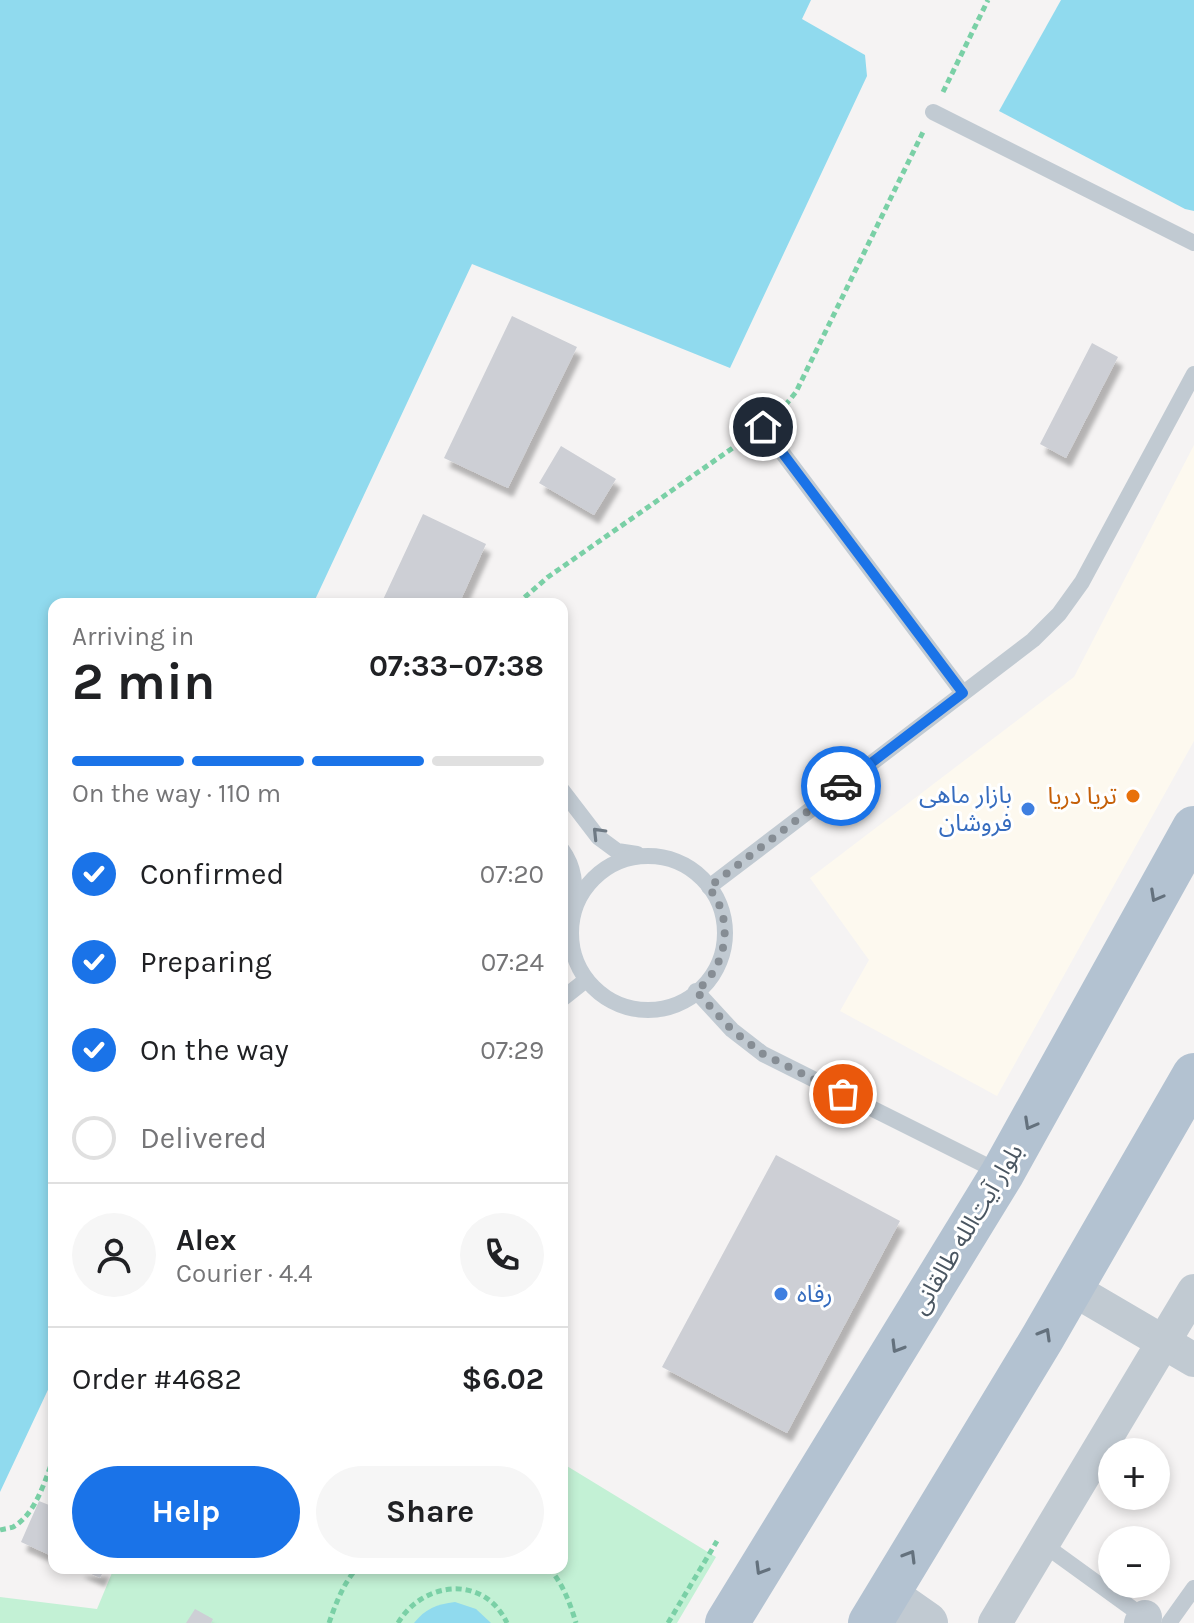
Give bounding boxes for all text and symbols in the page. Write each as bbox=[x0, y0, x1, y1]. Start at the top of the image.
pin bbox=[729, 393, 797, 461]
icon: home bbox=[741, 405, 785, 449]
text: Arriving in bbox=[72, 621, 194, 652]
text: 07:33–07:38 bbox=[369, 648, 544, 684]
text: 2 min bbox=[72, 651, 215, 712]
courier bbox=[801, 746, 881, 826]
icon: car bbox=[819, 764, 863, 808]
text: On the way · 110 m bbox=[72, 778, 281, 809]
place label: بازار ماهی فروشان bbox=[919, 781, 1012, 837]
place label: تریا دریا bbox=[1047, 782, 1117, 810]
marker: تریا دریا bbox=[1124, 787, 1142, 805]
marker: بازار ماهی فروشان bbox=[1019, 800, 1037, 818]
one-way arrow bbox=[592, 828, 607, 843]
icon: check bbox=[72, 852, 116, 896]
text: Confirmed bbox=[140, 856, 284, 892]
text: 07:20 bbox=[480, 859, 544, 890]
one-way arrow bbox=[1150, 888, 1166, 902]
icon: check bbox=[72, 940, 116, 984]
text: Preparing bbox=[140, 944, 272, 980]
text: 07:24 bbox=[481, 947, 544, 978]
icon: check bbox=[72, 1028, 116, 1072]
text: On the way bbox=[140, 1032, 289, 1068]
text: 07:29 bbox=[480, 1035, 544, 1066]
pin bbox=[809, 1060, 877, 1128]
icon: bag bbox=[821, 1072, 865, 1116]
one-way arrow bbox=[1024, 1115, 1040, 1130]
text: Delivered bbox=[140, 1120, 267, 1156]
street label: بلوار آیت‌الله طالقانی bbox=[905, 1139, 1029, 1319]
button: person bbox=[72, 1213, 156, 1297]
button: phone bbox=[460, 1213, 544, 1297]
text: Alex bbox=[176, 1222, 236, 1258]
text: Courier · 4.4 bbox=[176, 1258, 312, 1289]
place label: رفاه bbox=[797, 1280, 833, 1308]
marker: رفاه bbox=[772, 1285, 790, 1303]
one-way arrow bbox=[1035, 1328, 1051, 1343]
one-way arrow bbox=[891, 1338, 906, 1353]
text: Order #4682 bbox=[72, 1361, 242, 1397]
text: $6.02 bbox=[462, 1361, 544, 1397]
map controls bbox=[1098, 1438, 1170, 1598]
button: + bbox=[1098, 1438, 1170, 1510]
button: Help bbox=[72, 1466, 300, 1558]
button: Share bbox=[316, 1466, 544, 1558]
button: − bbox=[1098, 1526, 1170, 1598]
one-way arrow bbox=[900, 1550, 916, 1565]
one-way arrow bbox=[755, 1560, 770, 1574]

